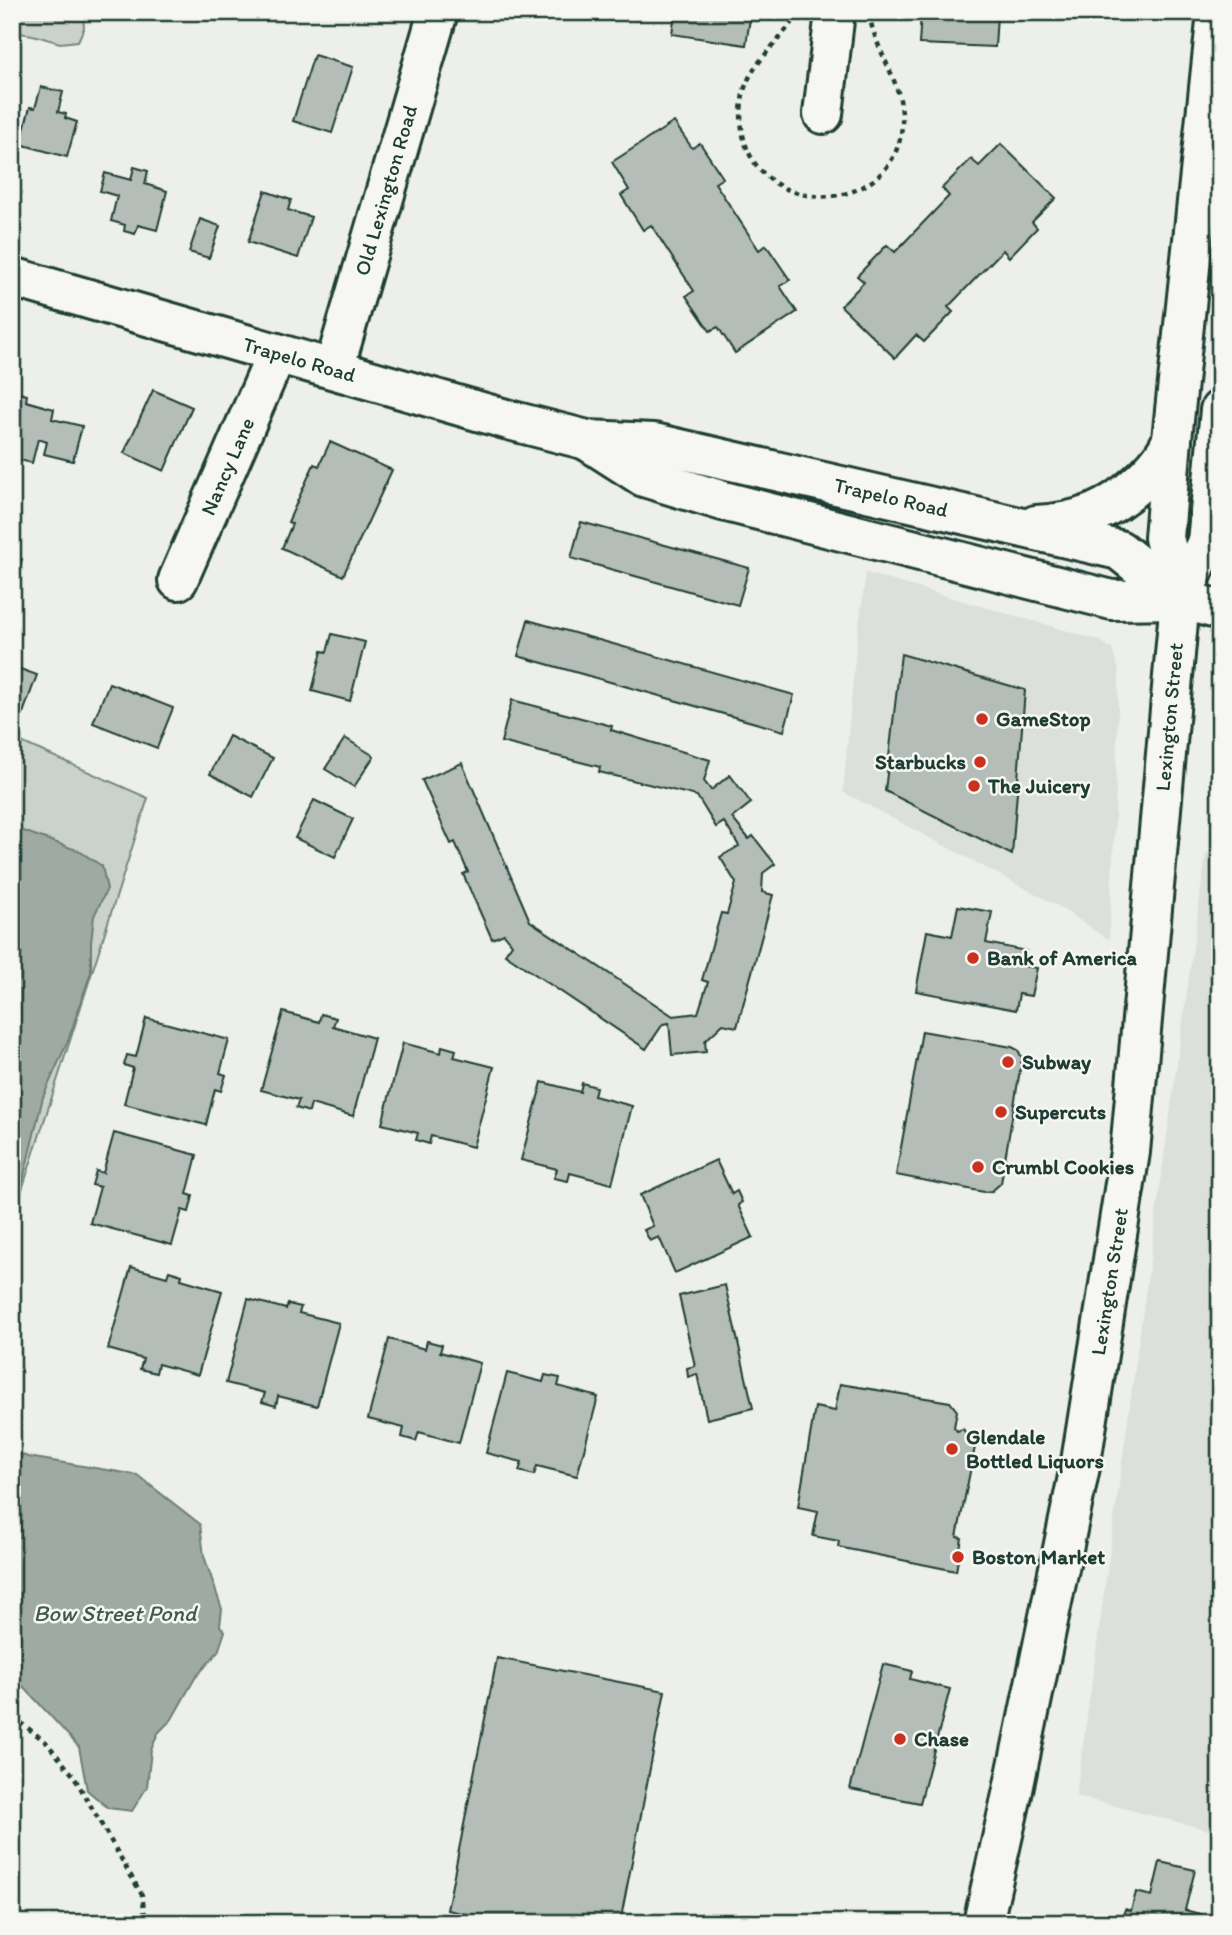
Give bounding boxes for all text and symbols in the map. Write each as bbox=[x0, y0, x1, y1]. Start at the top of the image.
street label: Old Lexington Road bbox=[349, 102, 422, 278]
street label: Trapelo Road bbox=[240, 331, 359, 387]
street label: Nancy Lane bbox=[195, 413, 259, 519]
street label: Trapelo Road bbox=[832, 472, 951, 522]
street label: Lexington Street bbox=[1150, 641, 1188, 792]
place label: GameStop bbox=[996, 706, 1091, 732]
marker: GameStop bbox=[974, 711, 990, 727]
place label: Starbucks bbox=[875, 749, 966, 774]
marker: Starbucks bbox=[972, 754, 988, 770]
place label: The Juicery bbox=[987, 773, 1090, 799]
marker: The Juicery bbox=[966, 778, 982, 794]
place label: Bank of America bbox=[987, 945, 1138, 970]
marker: Bank of America bbox=[965, 950, 981, 966]
place label: Subway bbox=[1022, 1049, 1092, 1075]
marker: Subway bbox=[1000, 1054, 1016, 1070]
place label: Supercuts bbox=[1015, 1099, 1106, 1125]
marker: Supercuts bbox=[993, 1104, 1009, 1120]
place label: Crumbl Cookies bbox=[992, 1154, 1134, 1179]
marker: Crumbl Cookies bbox=[970, 1159, 986, 1175]
street label: Lexington Street bbox=[1085, 1206, 1133, 1357]
place label: Glendale Bottled Liquors bbox=[966, 1424, 1104, 1474]
marker: Glendale Bottled Liquors bbox=[944, 1441, 960, 1457]
place label: Boston Market bbox=[972, 1544, 1105, 1569]
marker: Boston Market bbox=[950, 1549, 966, 1565]
water label: Bow Street Pond bbox=[34, 1599, 199, 1627]
place label: Chase bbox=[914, 1726, 969, 1751]
marker: Chase bbox=[892, 1731, 908, 1747]

